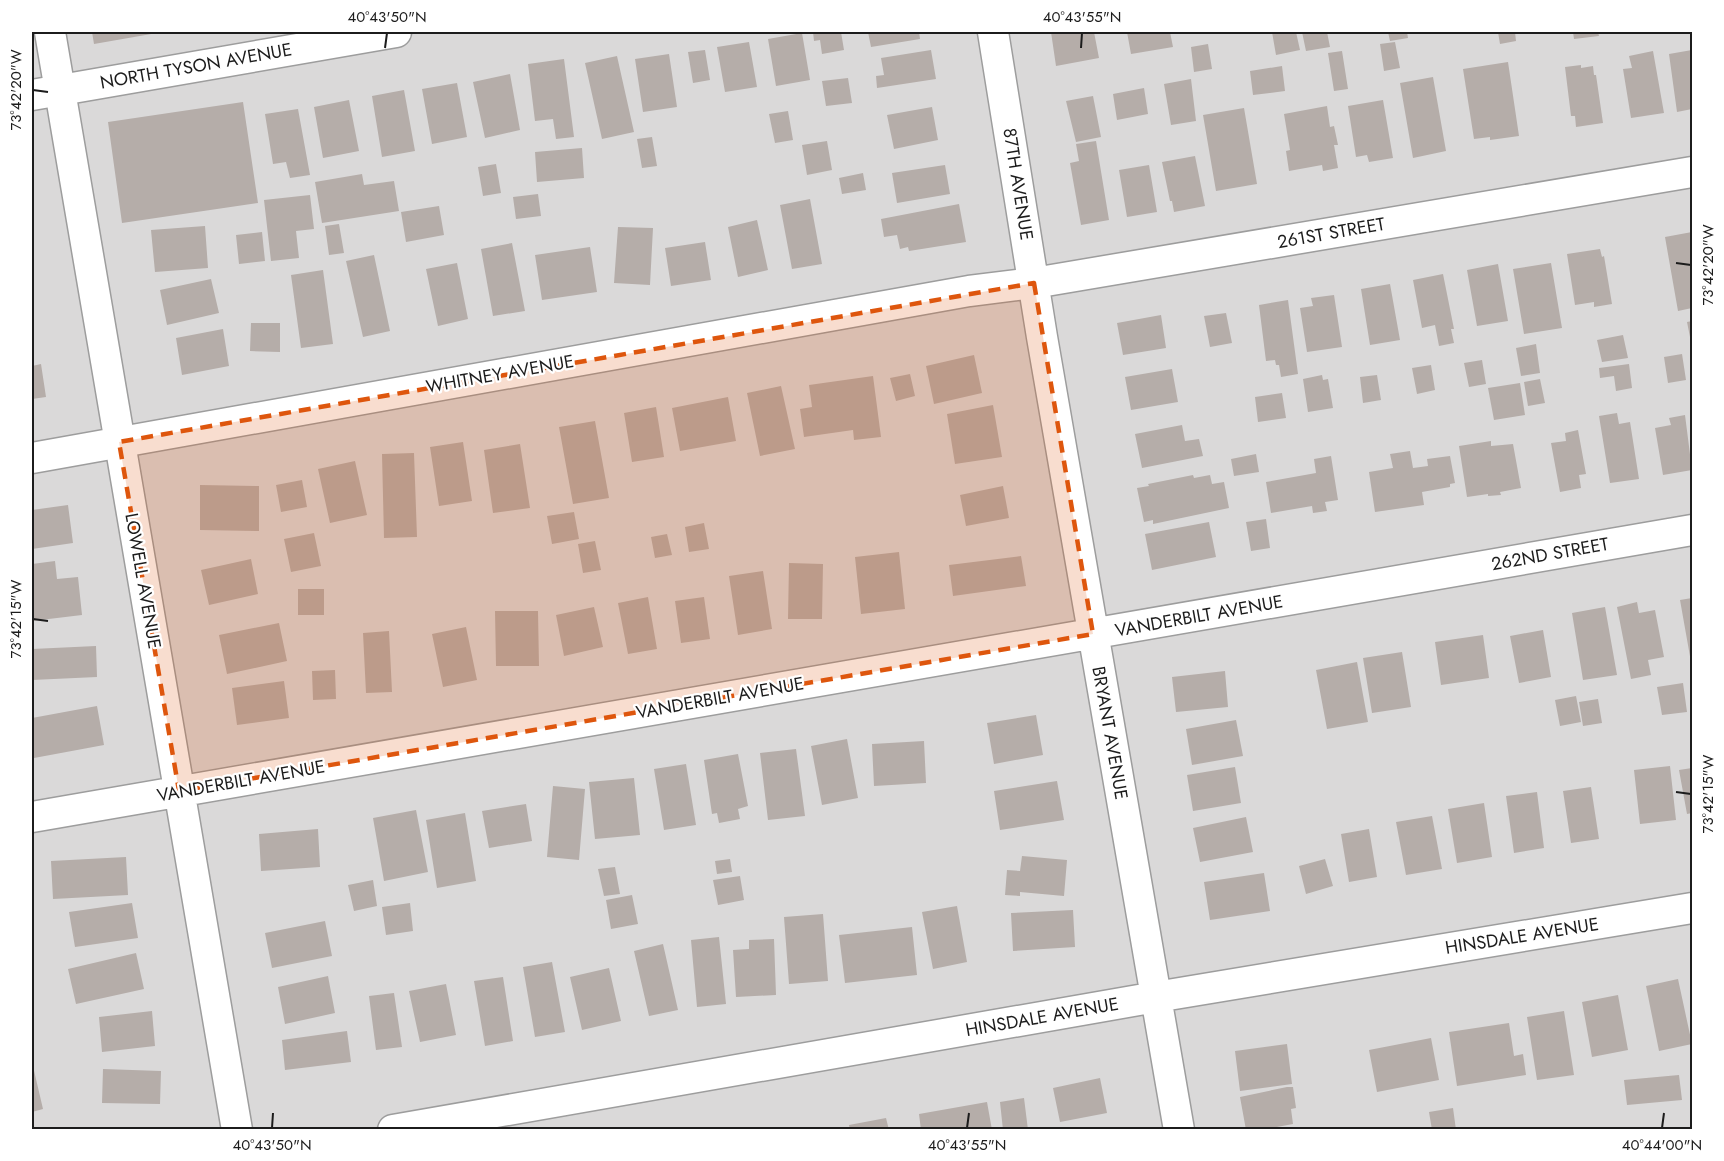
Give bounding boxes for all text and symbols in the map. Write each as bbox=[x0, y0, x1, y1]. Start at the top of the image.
text: 40°43'50"N bbox=[347, 6, 427, 28]
text: 40°43'55"N bbox=[1043, 6, 1121, 28]
street label: NORTH TYSON AVENUE bbox=[98, 36, 294, 96]
text: 73°42'20"W bbox=[5, 49, 27, 131]
street label: 87TH AVENUE bbox=[996, 126, 1040, 242]
street label: 261ST STREET bbox=[1275, 211, 1387, 255]
text: 73°42'20"W bbox=[1697, 224, 1719, 306]
street label: WHITNEY AVENUE bbox=[424, 348, 576, 400]
street label: LOWELL AVENUE bbox=[118, 511, 168, 651]
street label: 262ND STREET bbox=[1489, 531, 1611, 577]
text: 73°42'15"W bbox=[5, 579, 27, 658]
street label: VANDERBILT AVENUE bbox=[1113, 588, 1285, 644]
street label: BRYANT AVENUE bbox=[1085, 664, 1135, 802]
street label: VANDERBILT AVENUE bbox=[634, 670, 806, 726]
street label: VANDERBILT AVENUE bbox=[155, 753, 327, 809]
text: 73°42'15"W bbox=[1697, 754, 1719, 833]
street label: HINSDALE AVENUE bbox=[1443, 911, 1601, 961]
street label: HINSDALE AVENUE bbox=[963, 991, 1121, 1043]
text: 40°43'50"N bbox=[232, 1134, 312, 1156]
text: 40°43'55"N bbox=[928, 1134, 1006, 1156]
text: 40°44'00"N bbox=[1622, 1134, 1702, 1156]

